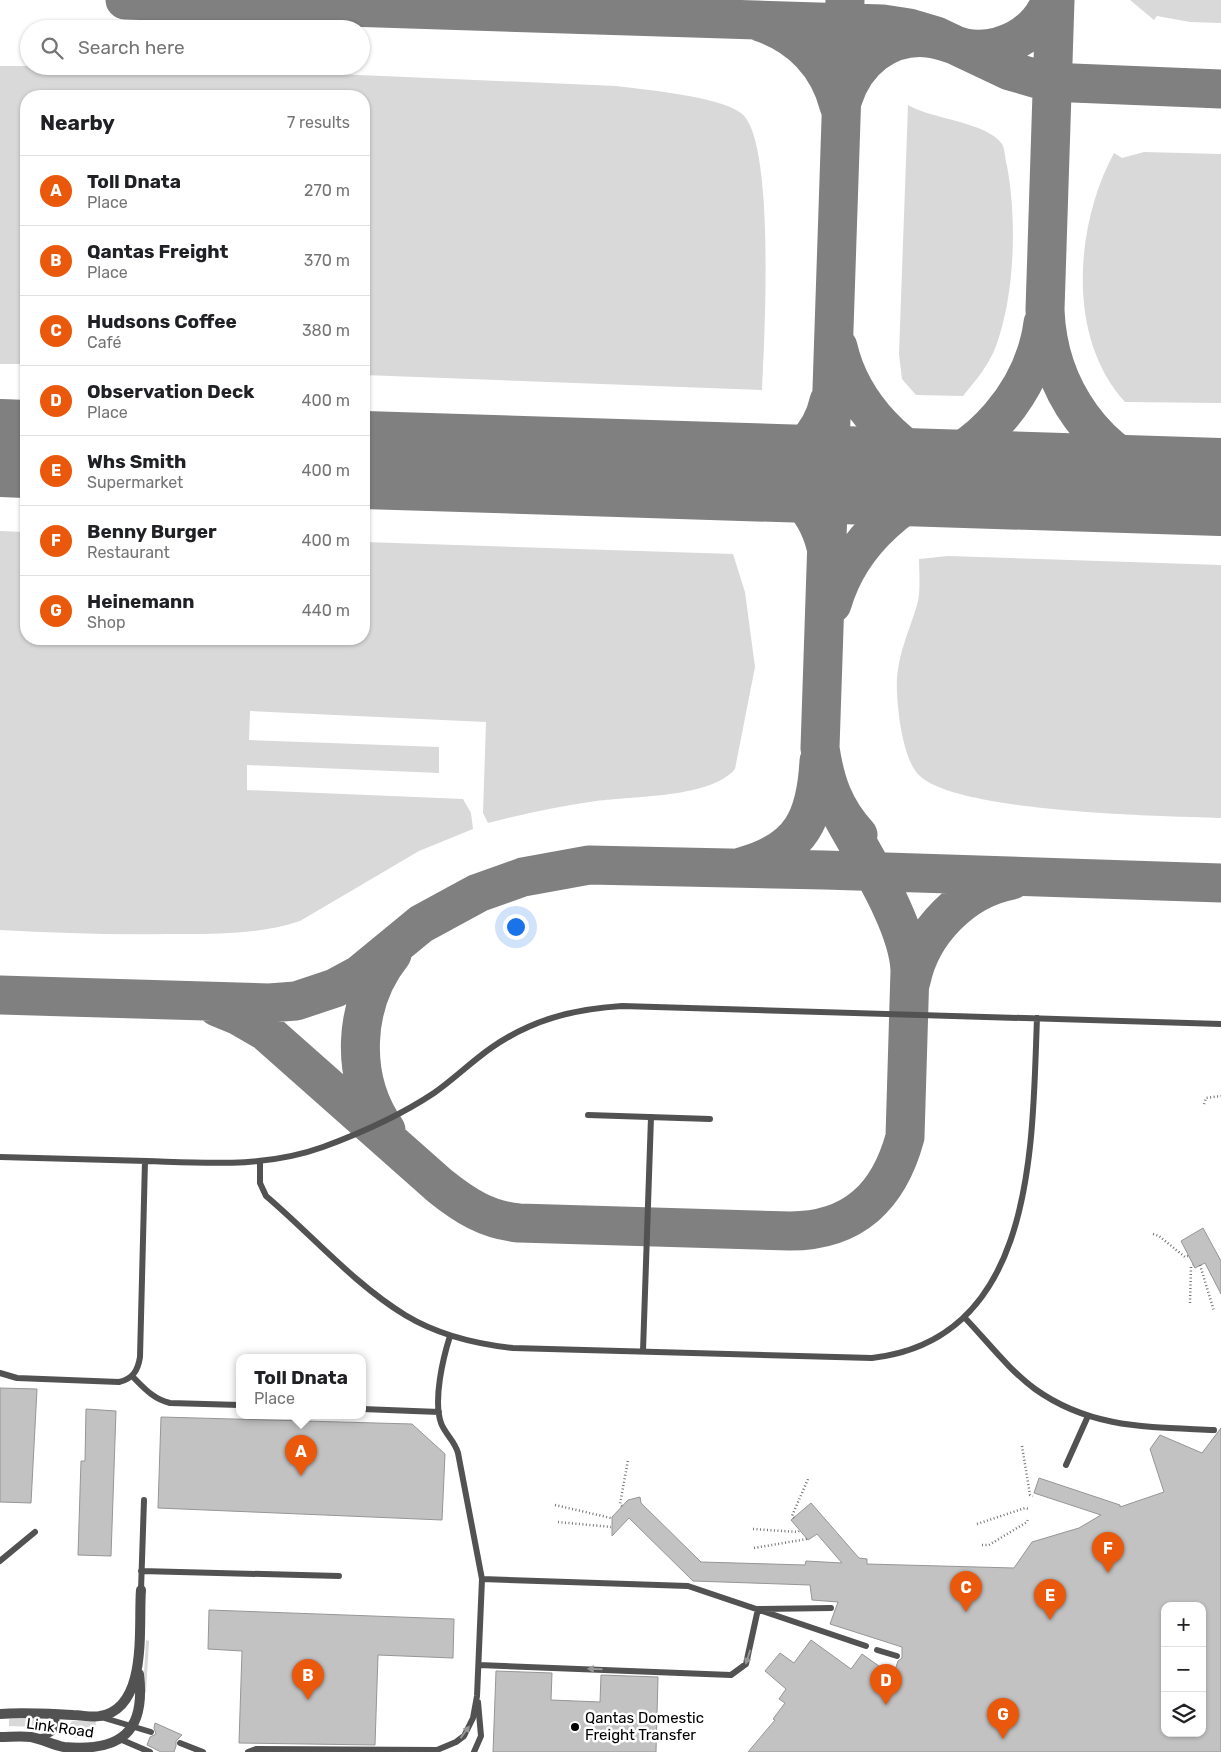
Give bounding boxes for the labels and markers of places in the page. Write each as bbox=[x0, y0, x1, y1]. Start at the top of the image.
pin: A bbox=[285, 1435, 317, 1476]
pin: F bbox=[1092, 1532, 1124, 1573]
pin: C bbox=[950, 1571, 982, 1612]
pin: E bbox=[1034, 1579, 1066, 1620]
pin: B bbox=[292, 1659, 324, 1700]
pin: D bbox=[870, 1664, 902, 1705]
pin: G bbox=[987, 1698, 1019, 1739]
place label: Qantas Domestic Freight Transfer bbox=[585, 1709, 704, 1744]
marker: Qantas Domestic Freight Transfer bbox=[569, 1721, 581, 1733]

